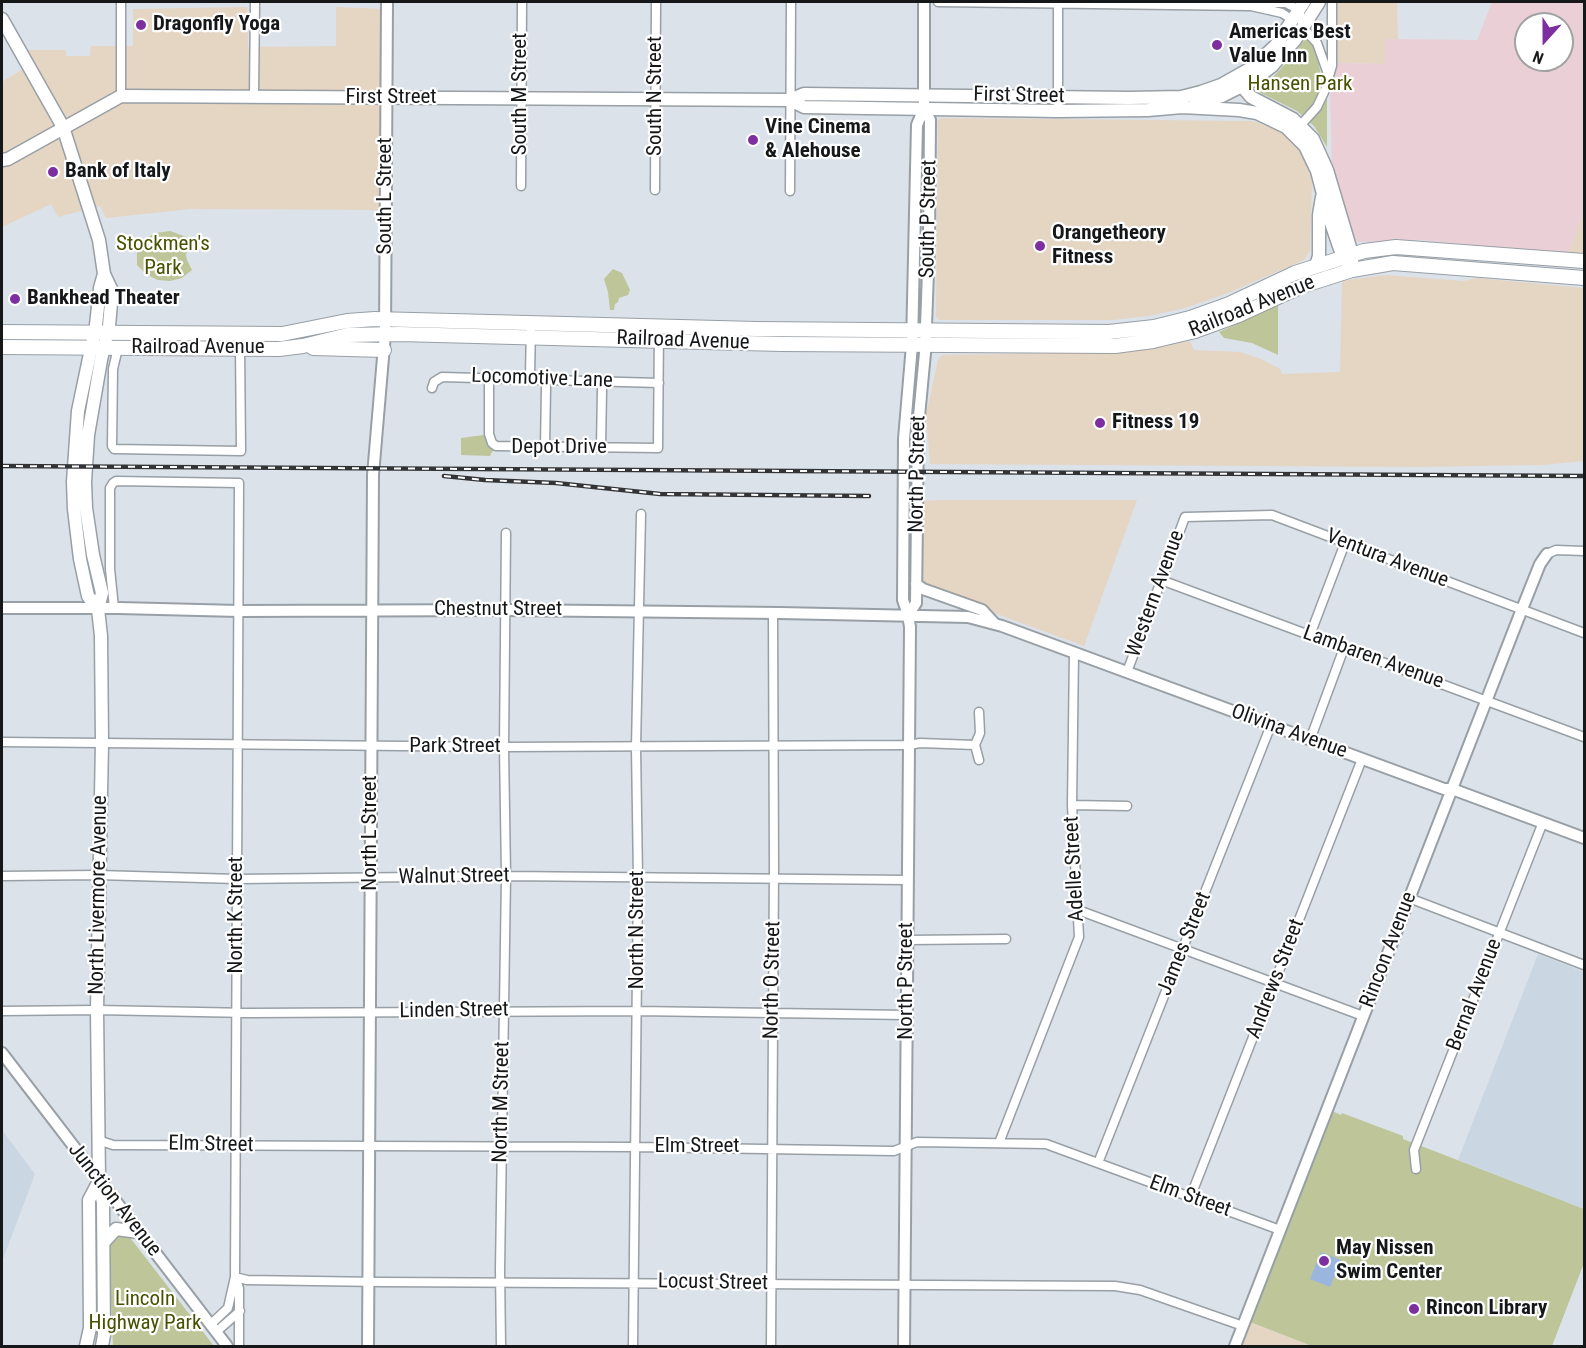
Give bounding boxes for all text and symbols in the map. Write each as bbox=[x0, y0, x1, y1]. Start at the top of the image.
place label: Dragonfly Yoga bbox=[153, 12, 280, 38]
north arrow bbox=[1514, 12, 1574, 72]
marker: Dragonfly Yoga bbox=[134, 18, 148, 32]
place label: Americas Best Value Inn bbox=[1229, 20, 1351, 70]
street label: South M Street bbox=[508, 33, 534, 155]
street label: South N Street bbox=[643, 36, 669, 156]
marker: Americas Best Value Inn bbox=[1210, 38, 1224, 52]
text: N bbox=[1530, 47, 1546, 68]
park label: Hansen Park bbox=[1247, 72, 1353, 98]
street label: First Street bbox=[973, 83, 1065, 109]
street label: First Street bbox=[345, 85, 437, 111]
place label: Vine Cinema & Alehouse bbox=[765, 115, 871, 165]
marker: Vine Cinema & Alehouse bbox=[746, 133, 760, 147]
street label: South L Street bbox=[373, 138, 399, 254]
place label: Bank of Italy bbox=[65, 159, 171, 185]
street label: South P Street bbox=[915, 160, 943, 278]
marker: Bank of Italy bbox=[46, 165, 60, 179]
place label: Orangetheory Fitness bbox=[1052, 221, 1166, 271]
park label: Stockmen's Park bbox=[116, 232, 210, 282]
marker: Orangetheory Fitness bbox=[1033, 239, 1047, 253]
street label: Railroad Avenue bbox=[1185, 270, 1319, 344]
place label: Bankhead Theater bbox=[27, 286, 180, 312]
marker: Bankhead Theater bbox=[8, 292, 22, 306]
street label: Railroad Avenue bbox=[616, 326, 750, 356]
street label: Railroad Avenue bbox=[131, 335, 265, 361]
street label: Locomotive Lane bbox=[471, 364, 613, 394]
place label: Fitness 19 bbox=[1112, 410, 1199, 436]
street label: North P Street bbox=[904, 415, 932, 533]
marker: Fitness 19 bbox=[1093, 416, 1107, 430]
street label: Depot Drive bbox=[511, 435, 607, 461]
street label: Ventura Avenue bbox=[1322, 524, 1452, 594]
street label: Western Avenue bbox=[1121, 527, 1191, 661]
street label: Chestnut Street bbox=[434, 597, 562, 623]
street label: Lambaren Avenue bbox=[1299, 621, 1447, 695]
street label: Olivina Avenue bbox=[1228, 699, 1350, 765]
street label: Park Street bbox=[409, 734, 501, 760]
street label: North L Street bbox=[358, 775, 384, 891]
street label: North Livermore Avenue bbox=[85, 795, 113, 995]
street label: Adelle Street bbox=[1060, 815, 1090, 923]
street label: North K Street bbox=[224, 856, 250, 974]
street label: Walnut Street bbox=[398, 863, 510, 891]
street label: North N Street bbox=[625, 871, 651, 989]
street label: James Street bbox=[1153, 889, 1217, 999]
street label: Rincon Avenue bbox=[1355, 889, 1423, 1011]
street label: Andrews Street bbox=[1242, 916, 1310, 1042]
street label: North O Street bbox=[759, 921, 787, 1039]
street label: North P Street bbox=[894, 922, 920, 1040]
street label: Bernal Avenue bbox=[1442, 935, 1508, 1055]
street label: Linden Street bbox=[399, 997, 509, 1025]
street label: North M Street bbox=[488, 1041, 516, 1163]
street label: Elm Street bbox=[168, 1132, 254, 1158]
street label: Elm Street bbox=[654, 1134, 740, 1160]
street label: Junction Avenue bbox=[62, 1138, 166, 1262]
street label: Elm Street bbox=[1146, 1171, 1234, 1223]
place label: May Nissen Swim Center bbox=[1336, 1236, 1442, 1286]
marker: May Nissen Swim Center bbox=[1317, 1254, 1331, 1268]
street label: Locust Street bbox=[658, 1269, 768, 1297]
park label: Lincoln Highway Park bbox=[89, 1287, 201, 1337]
place label: Rincon Library bbox=[1426, 1296, 1547, 1322]
marker: Rincon Library bbox=[1407, 1302, 1421, 1316]

